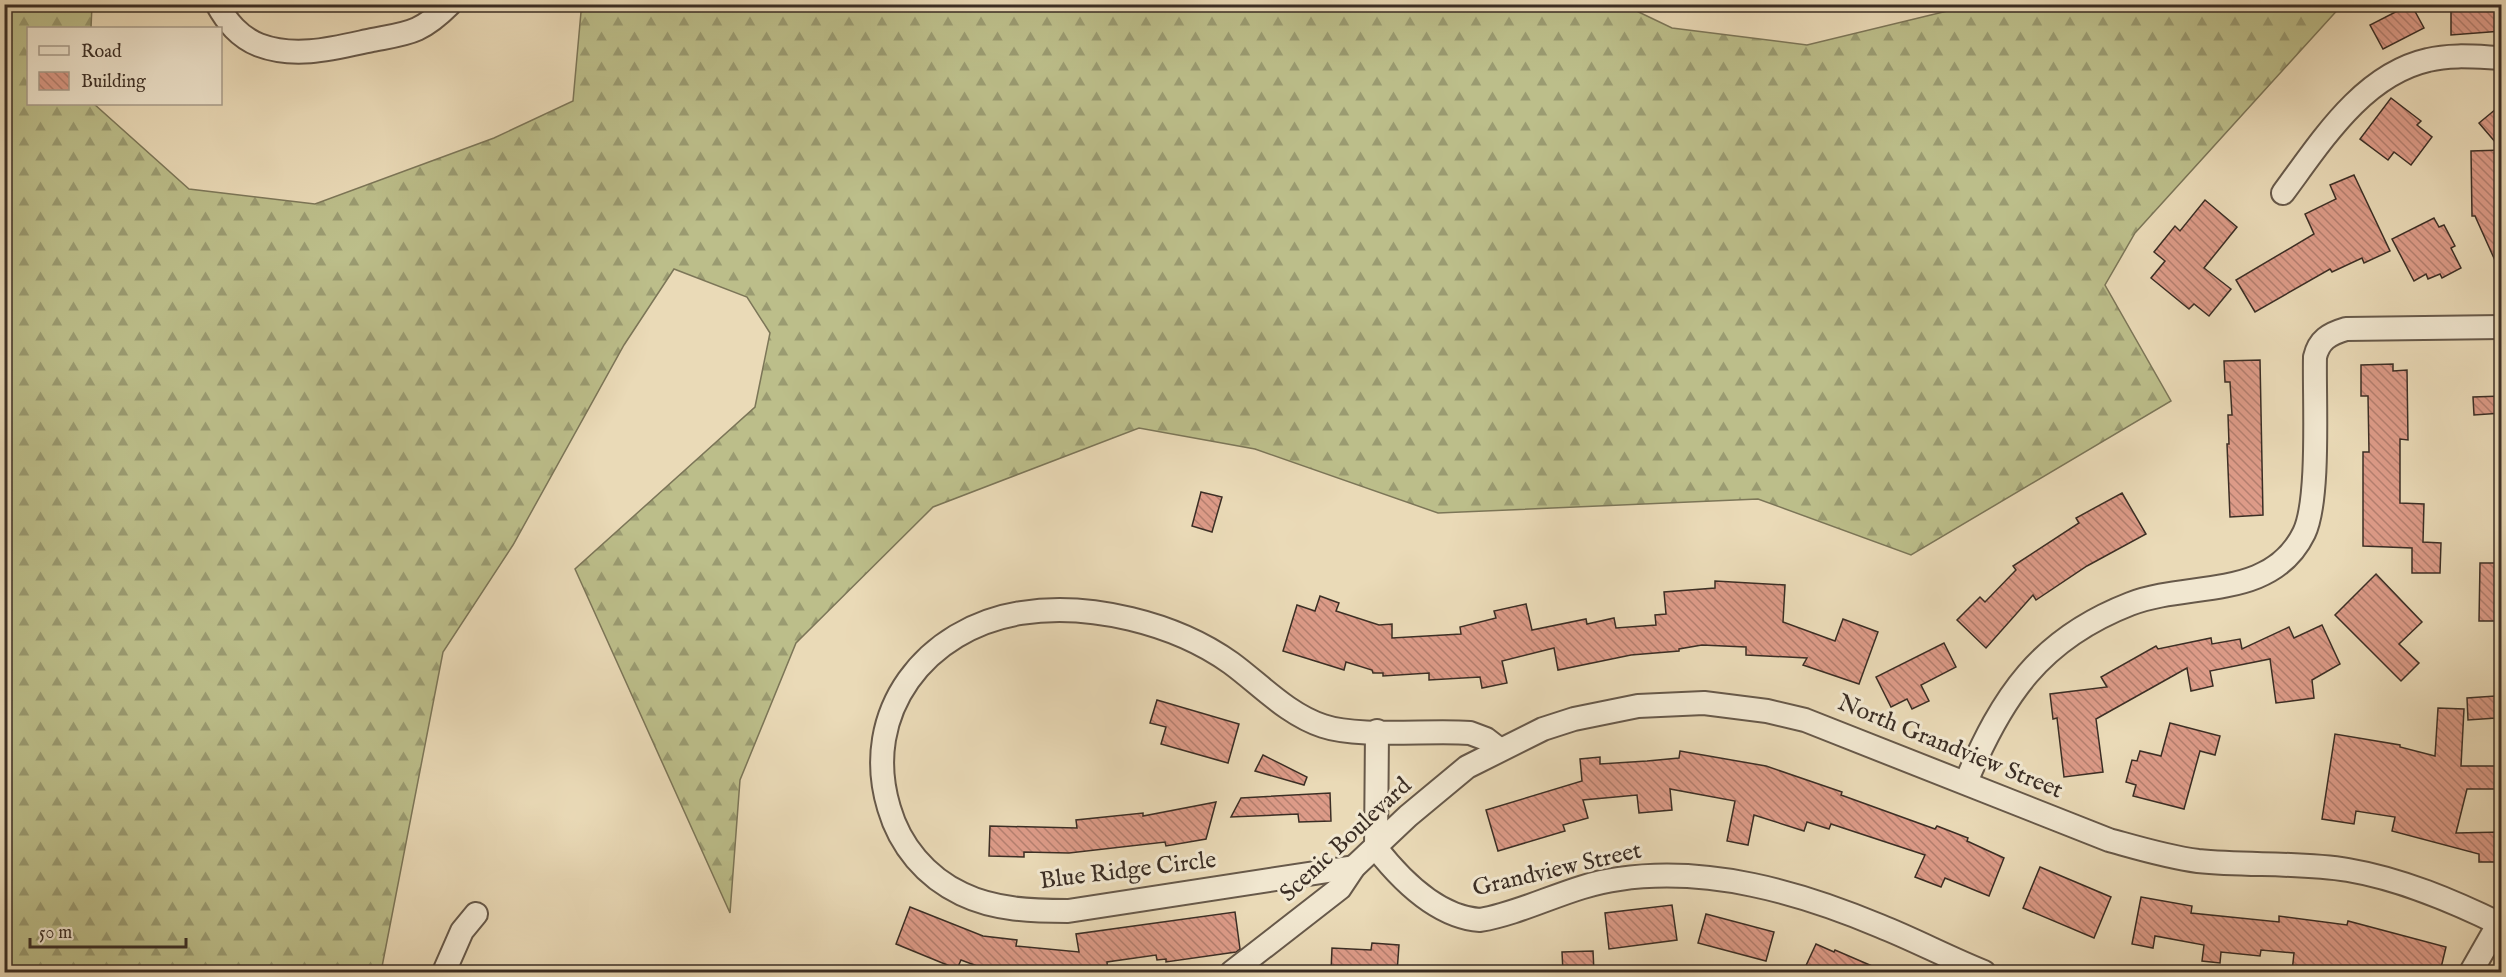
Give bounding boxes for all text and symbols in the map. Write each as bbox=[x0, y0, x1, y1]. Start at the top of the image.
legend bbox=[27, 27, 222, 105]
text: Road bbox=[81, 41, 122, 64]
text: Building bbox=[81, 71, 146, 94]
street label: North Grandview Street bbox=[1833, 688, 2067, 806]
street label: Scenic Boulevard bbox=[1273, 771, 1419, 909]
street label: Grandview Street bbox=[1470, 836, 1644, 904]
street label: Blue Ridge Circle bbox=[1038, 845, 1218, 897]
scale bar bbox=[30, 911, 186, 949]
text: 50 m bbox=[39, 922, 72, 945]

